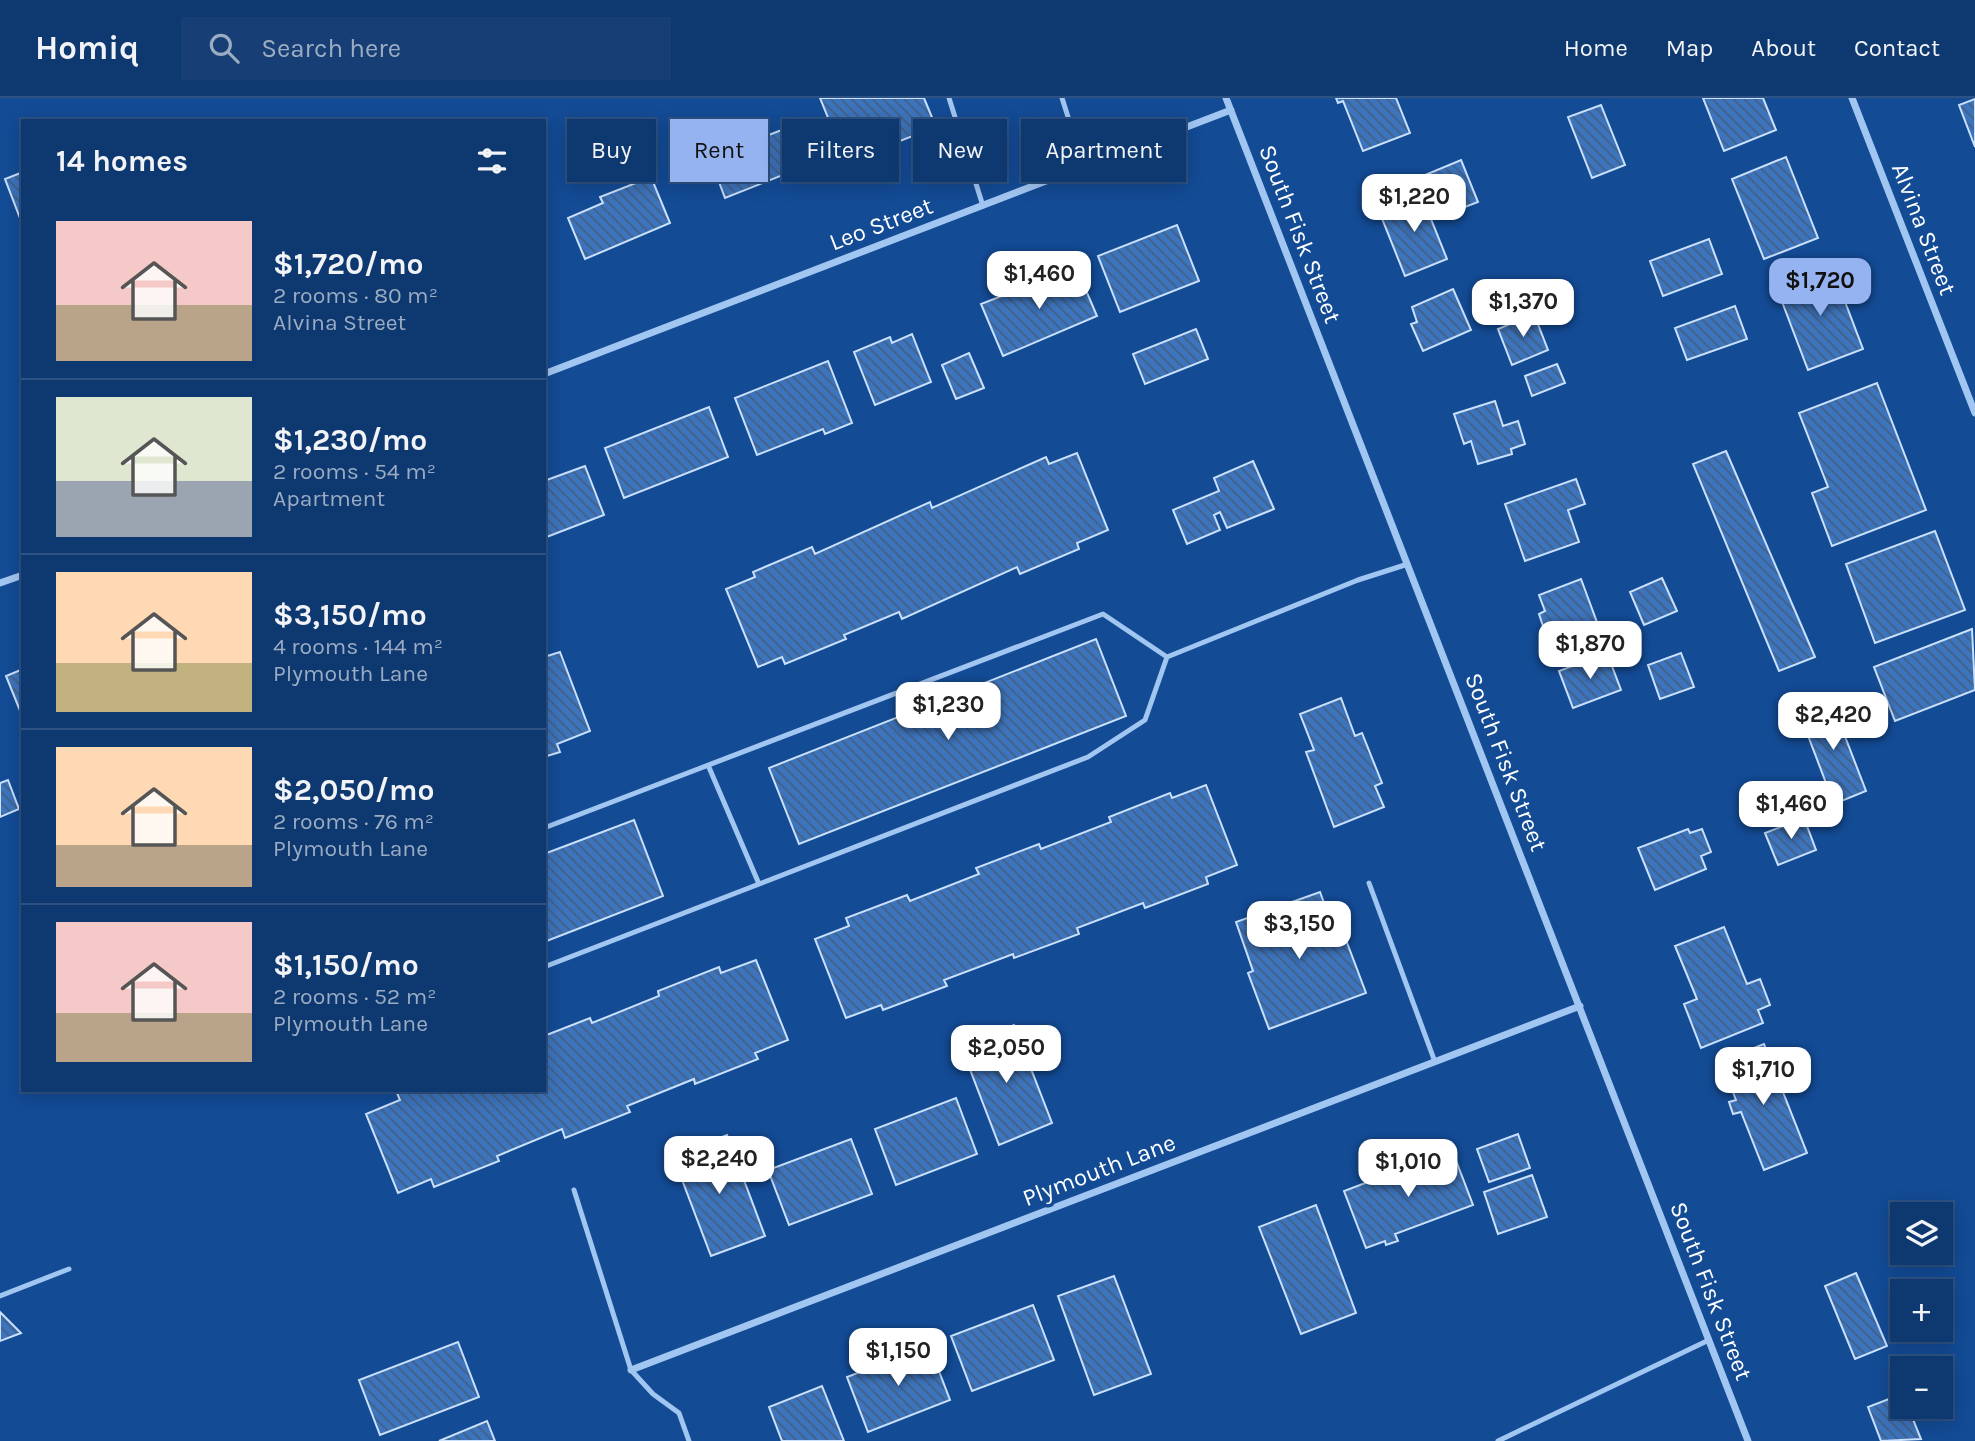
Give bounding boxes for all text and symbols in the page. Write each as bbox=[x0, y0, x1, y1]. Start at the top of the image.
search box bbox=[181, 17, 671, 80]
text: Homiq bbox=[35, 29, 139, 67]
icon: search bbox=[205, 29, 243, 67]
text: Search here bbox=[261, 33, 401, 64]
text: Home bbox=[1564, 34, 1628, 62]
text: Map bbox=[1666, 34, 1713, 62]
text: About bbox=[1751, 34, 1816, 62]
text: Contact bbox=[1854, 34, 1940, 62]
chip: Buy bbox=[567, 119, 656, 182]
chip: Rent bbox=[670, 119, 768, 182]
chip: Filters bbox=[782, 119, 899, 182]
chip: New bbox=[913, 119, 1007, 182]
chip: Apartment bbox=[1021, 119, 1186, 182]
street label: South Fisk Street bbox=[1253, 141, 1347, 327]
icon: filters bbox=[473, 142, 511, 180]
text: 14 homes bbox=[56, 143, 188, 179]
street label: Alvina Street bbox=[1886, 159, 1962, 299]
pin: $1,220 bbox=[1357, 174, 1471, 234]
text: $1,220 bbox=[1378, 183, 1450, 210]
street label: Leo Street bbox=[825, 192, 937, 256]
text: $1,720/mo bbox=[273, 246, 424, 282]
icon: home bbox=[112, 249, 196, 333]
pin: $1,460 bbox=[982, 252, 1096, 311]
pin: $1,720 bbox=[1763, 258, 1877, 318]
text: $1,460 bbox=[1003, 260, 1075, 287]
text: $1,720 bbox=[1785, 267, 1855, 294]
pin: $1,370 bbox=[1466, 280, 1580, 339]
text: 2 rooms · 80 m² bbox=[273, 282, 438, 309]
text: $1,370 bbox=[1488, 288, 1558, 315]
text: Alvina Street bbox=[273, 309, 406, 336]
text: $1,230/mo bbox=[273, 422, 427, 458]
icon: home bbox=[112, 425, 196, 509]
text: 2 rooms · 54 m² bbox=[273, 458, 436, 485]
text: Apartment bbox=[273, 485, 385, 512]
text: $3,150/mo bbox=[273, 597, 427, 633]
icon: home bbox=[112, 600, 196, 684]
pin: $1,870 bbox=[1533, 622, 1647, 681]
text: $1,870 bbox=[1555, 630, 1625, 657]
text: 4 rooms · 144 m² bbox=[273, 633, 443, 660]
text: Plymouth Lane bbox=[273, 660, 428, 687]
street label: South Fisk Street bbox=[1459, 669, 1553, 855]
pin: $1,230 bbox=[891, 682, 1005, 742]
text: $1,230 bbox=[912, 691, 984, 718]
pin: $2,420 bbox=[1776, 692, 1890, 752]
text: $2,420 bbox=[1794, 701, 1872, 728]
text: $2,050/mo bbox=[273, 772, 434, 808]
icon: home bbox=[112, 775, 196, 859]
pin: $1,460 bbox=[1734, 782, 1848, 841]
text: $1,460 bbox=[1755, 790, 1827, 817]
text: 2 rooms · 76 m² bbox=[273, 808, 434, 835]
text: Plymouth Lane bbox=[273, 835, 428, 862]
pin: $3,150 bbox=[1242, 902, 1356, 961]
text: $3,150 bbox=[1263, 910, 1335, 937]
text: $1,150/mo bbox=[273, 947, 419, 983]
icon: home bbox=[112, 950, 196, 1034]
text: 2 rooms · 52 m² bbox=[273, 983, 436, 1010]
text: Plymouth Lane bbox=[273, 1010, 428, 1037]
pin: $2,050 bbox=[949, 1026, 1063, 1085]
text: $2,050 bbox=[967, 1034, 1045, 1061]
pin: $1,710 bbox=[1706, 1048, 1820, 1107]
text: $1,710 bbox=[1731, 1056, 1795, 1083]
street label: Plymouth Lane bbox=[1018, 1128, 1180, 1212]
pin: $2,240 bbox=[662, 1136, 776, 1196]
pin: $1,010 bbox=[1351, 1140, 1465, 1199]
text: $2,240 bbox=[680, 1145, 758, 1172]
text: $1,010 bbox=[1374, 1148, 1442, 1175]
street label: South Fisk Street bbox=[1664, 1198, 1758, 1384]
map controls bbox=[1890, 1202, 1953, 1419]
button: layers bbox=[1890, 1202, 1953, 1265]
button: + bbox=[1890, 1279, 1953, 1342]
pin: $1,150 bbox=[841, 1328, 955, 1388]
text: $1,150 bbox=[865, 1337, 931, 1364]
button: − bbox=[1890, 1356, 1953, 1419]

